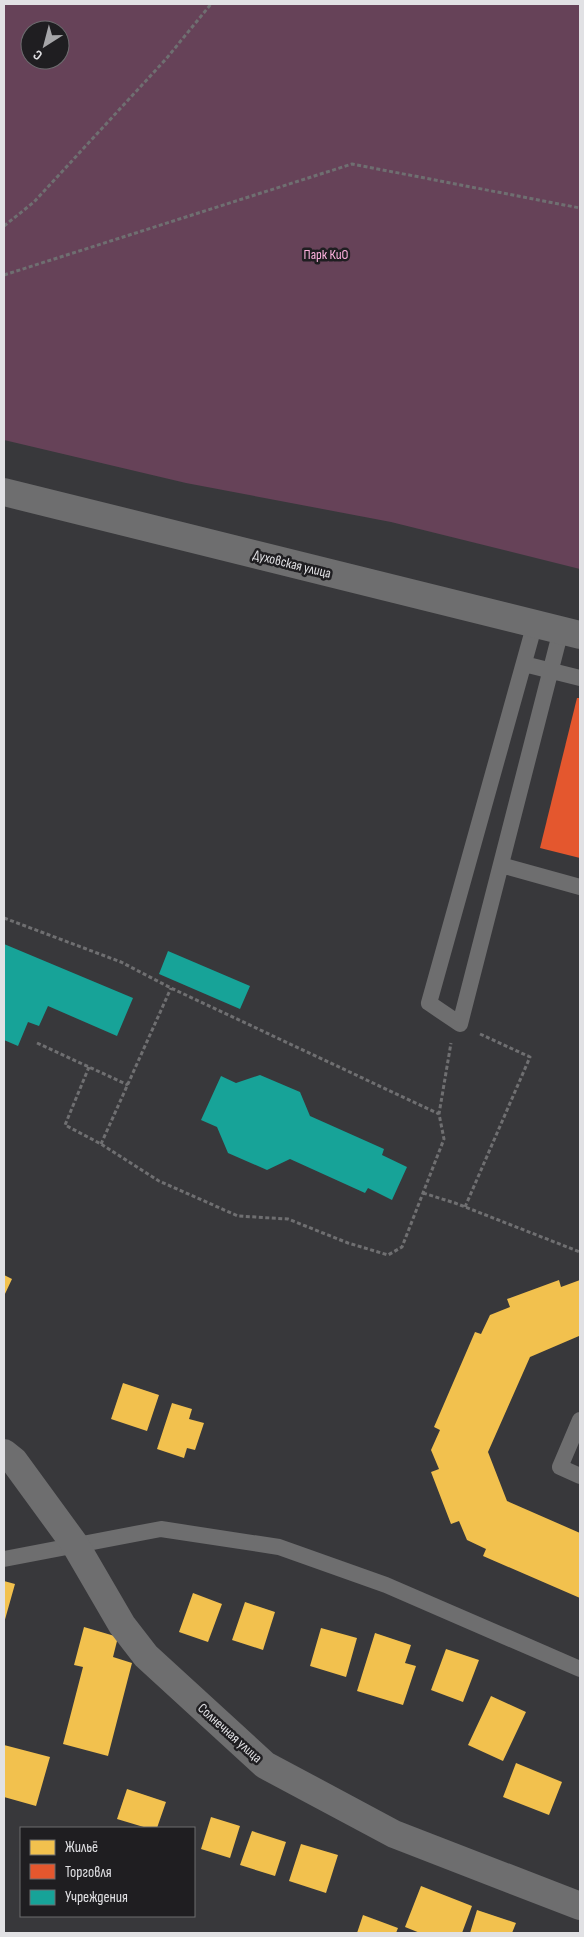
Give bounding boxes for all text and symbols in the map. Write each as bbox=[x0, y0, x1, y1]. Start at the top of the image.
north arrow bbox=[20, 20, 70, 70]
text: С bbox=[30, 46, 46, 64]
park label: Парк КиО bbox=[304, 246, 349, 263]
street label: Духовская улица bbox=[251, 546, 333, 582]
street label: Солнечная улица bbox=[194, 1700, 266, 1766]
legend bbox=[20, 1827, 195, 1917]
text: Жильё bbox=[65, 1838, 98, 1857]
text: Торговля bbox=[65, 1863, 112, 1882]
text: Учреждения bbox=[65, 1888, 128, 1907]

